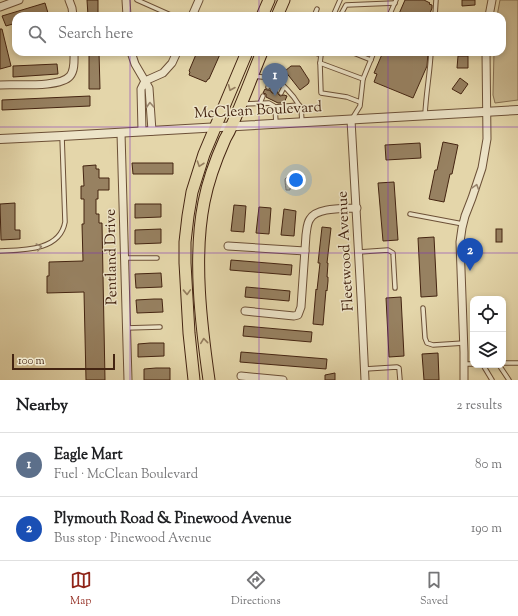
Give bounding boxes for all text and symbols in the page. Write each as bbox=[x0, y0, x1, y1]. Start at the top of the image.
search box bbox=[12, 12, 506, 56]
icon: search bbox=[26, 23, 48, 45]
text: Search here bbox=[58, 24, 133, 45]
pin: 1 bbox=[262, 63, 288, 96]
one-way arrow bbox=[228, 84, 236, 91]
street label: McClean Boulevard bbox=[193, 97, 323, 125]
one-way arrow bbox=[146, 102, 155, 108]
one-way arrow bbox=[197, 161, 205, 168]
your location bbox=[286, 170, 306, 190]
one-way arrow bbox=[471, 184, 480, 191]
street label: Fleetwood Avenue bbox=[332, 190, 360, 312]
street label: Pentland Drive bbox=[101, 209, 123, 305]
pin: 2 bbox=[457, 238, 483, 271]
one-way arrow bbox=[35, 243, 42, 252]
one-way arrow bbox=[182, 289, 191, 295]
map controls bbox=[470, 296, 506, 368]
button: locate bbox=[470, 296, 506, 332]
button: layers bbox=[470, 332, 506, 368]
one-way arrow bbox=[200, 338, 209, 344]
scale bar bbox=[12, 352, 115, 371]
text: 100 m bbox=[18, 353, 45, 369]
text: Nearby bbox=[16, 394, 68, 418]
text: 2 results bbox=[457, 397, 502, 415]
text: Eagle Mart bbox=[54, 445, 123, 466]
text: 1 bbox=[27, 456, 31, 474]
text: 80 m bbox=[475, 456, 502, 474]
text: Fuel · McClean Boulevard bbox=[54, 466, 198, 484]
text: Plymouth Road & Pinewood Avenue bbox=[54, 509, 291, 530]
text: 2 bbox=[26, 520, 32, 538]
text: 190 m bbox=[471, 520, 502, 538]
text: Bus stop · Pinewood Avenue bbox=[54, 530, 212, 548]
tab: Map bbox=[70, 569, 92, 609]
tab: Directions bbox=[231, 569, 281, 609]
tab: Saved bbox=[420, 569, 448, 609]

